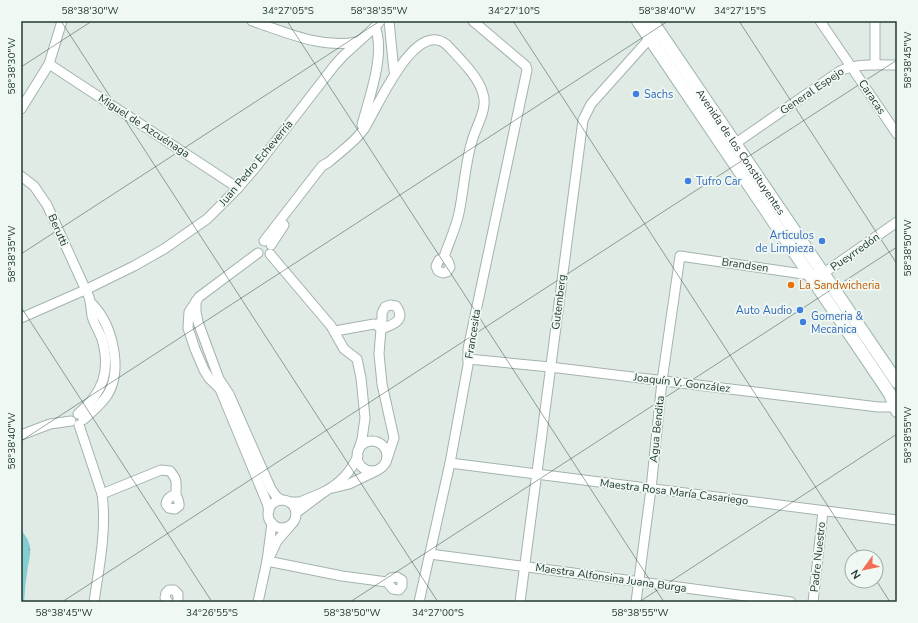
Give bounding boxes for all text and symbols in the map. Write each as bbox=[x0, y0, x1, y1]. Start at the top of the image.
text: 58°38'30"W bbox=[62, 4, 118, 18]
text: 34°27'05"S bbox=[262, 4, 314, 18]
text: 58°38'35"W bbox=[351, 4, 407, 18]
text: 34°27'10"S bbox=[488, 4, 540, 18]
text: 58°38'40"W bbox=[639, 4, 695, 18]
text: 34°27'15"S bbox=[714, 4, 766, 18]
text: 58°38'45"W bbox=[901, 32, 915, 88]
text: 58°38'30"W bbox=[5, 38, 19, 94]
street label: General Espejo bbox=[777, 64, 847, 118]
street label: Caracas bbox=[855, 77, 889, 117]
street label: Avenida de los Constituyentes bbox=[693, 86, 789, 218]
place label: Sachs bbox=[644, 87, 673, 102]
marker: Sachs bbox=[631, 89, 641, 99]
street label: Miguel de Azcuénaga bbox=[95, 91, 193, 161]
street label: Juan Pedro Echeverría bbox=[215, 117, 296, 210]
place label: Tufro Car bbox=[696, 174, 742, 189]
marker: Tufro Car bbox=[683, 176, 693, 186]
street label: Berutti bbox=[44, 212, 72, 248]
text: 58°38'50"W bbox=[901, 220, 915, 276]
text: 58°38'35"W bbox=[5, 226, 19, 282]
place label: Articulos de Limpieza bbox=[755, 228, 814, 256]
street label: Pueyrredón bbox=[827, 230, 883, 274]
marker: Articulos de Limpieza bbox=[817, 236, 827, 246]
street label: Brandsen bbox=[721, 254, 769, 276]
street label: Gutemberg bbox=[548, 273, 570, 331]
place label: La Sandwicheria bbox=[799, 278, 880, 293]
marker: La Sandwicheria bbox=[786, 280, 796, 290]
place label: Auto Audio bbox=[736, 303, 792, 318]
marker: Auto Audio bbox=[795, 305, 805, 315]
street label: Francesita bbox=[462, 308, 484, 360]
place label: Gomeria & Mecanica bbox=[811, 309, 864, 337]
marker: Gomeria & Mecanica bbox=[798, 317, 808, 327]
street label: Joaquín V. González bbox=[632, 369, 731, 396]
street label: Agua Bendita bbox=[646, 395, 668, 463]
text: 58°38'55"W bbox=[901, 407, 915, 463]
text: 58°38'40"W bbox=[5, 413, 19, 469]
street label: Maestra Rosa María Casariego bbox=[599, 475, 749, 509]
street label: Padre Nuestro bbox=[807, 521, 829, 593]
north arrow bbox=[844, 549, 884, 589]
street label: Maestra Alfonsina Juana Burga bbox=[534, 560, 688, 596]
text: N bbox=[848, 567, 865, 582]
text: 58°38'45"W bbox=[36, 606, 92, 620]
text: 34°26'55"S bbox=[186, 606, 238, 620]
text: 58°38'50"W bbox=[324, 606, 380, 620]
text: 34°27'00"S bbox=[412, 606, 464, 620]
text: 58°38'55"W bbox=[612, 606, 668, 620]

